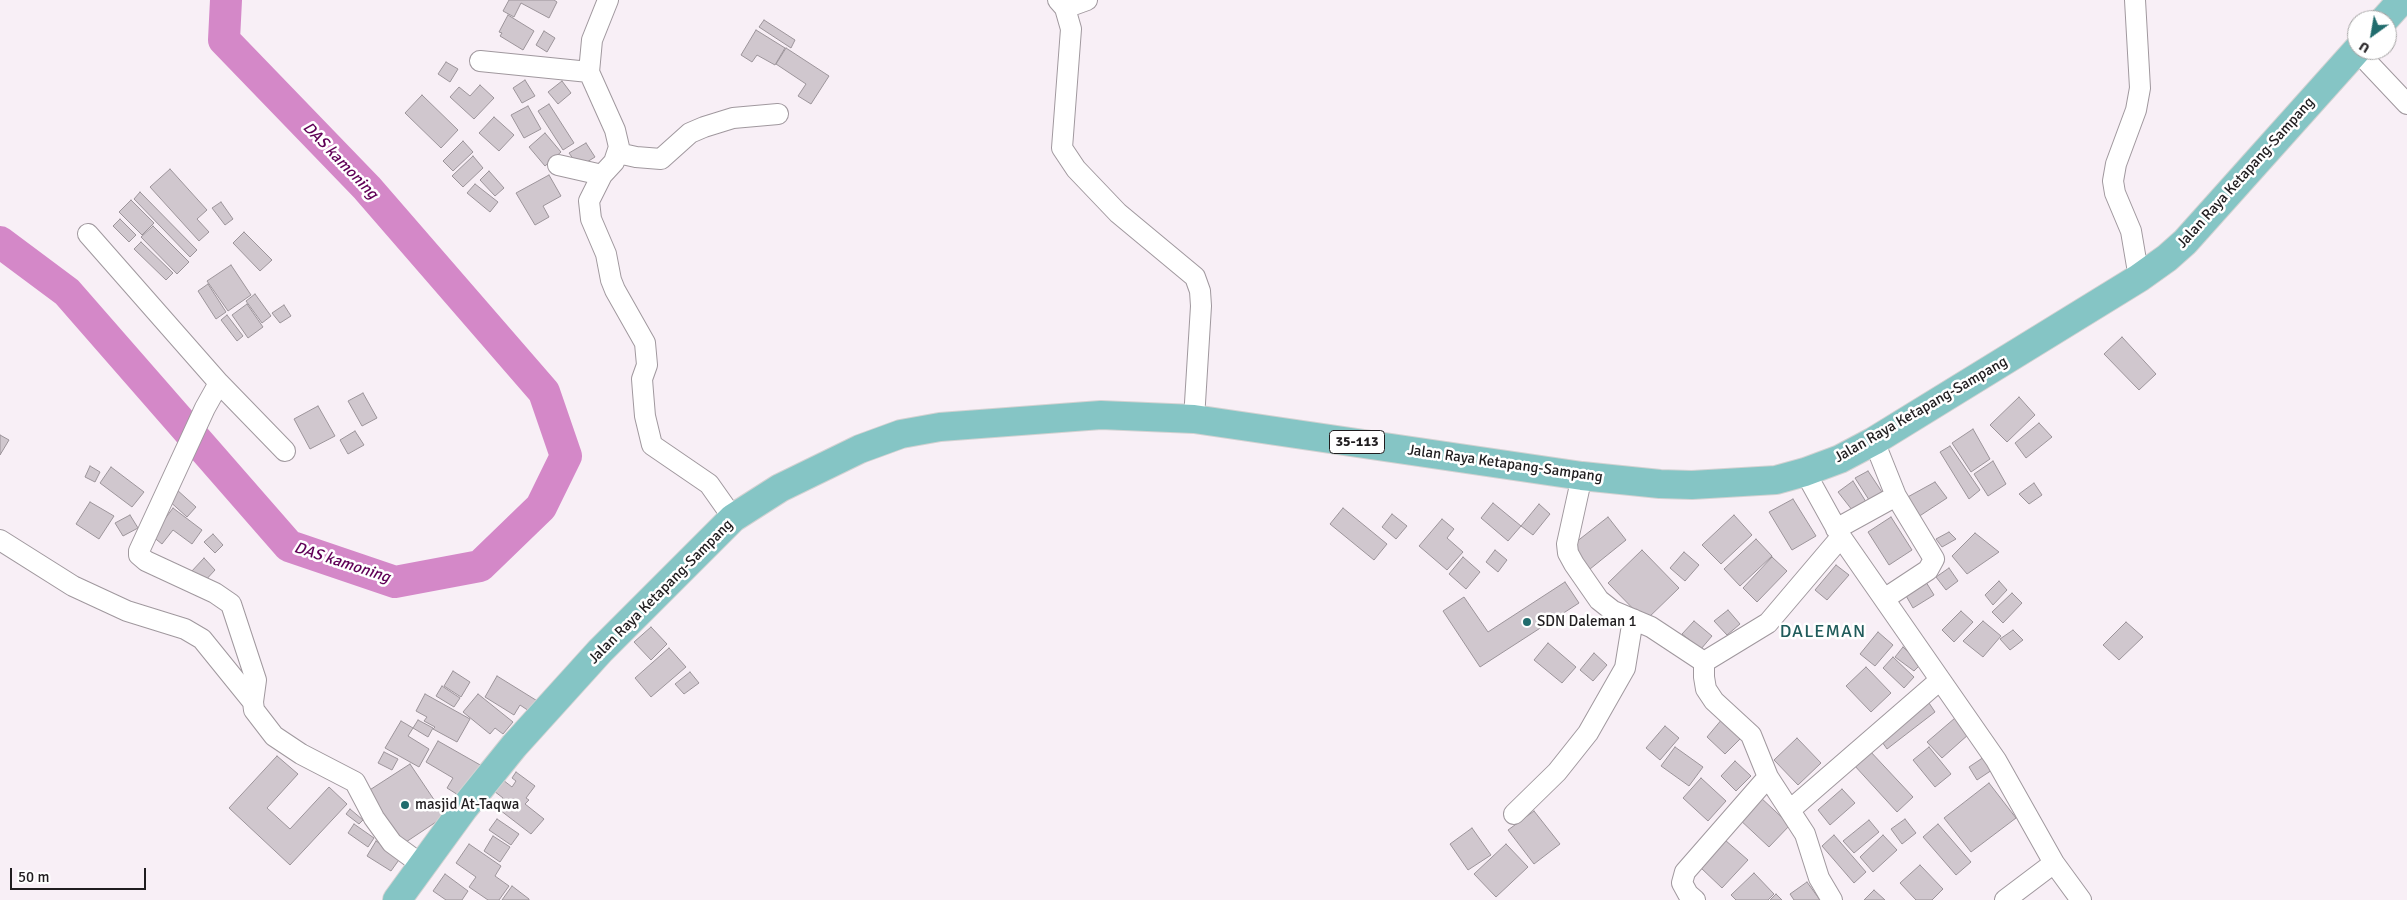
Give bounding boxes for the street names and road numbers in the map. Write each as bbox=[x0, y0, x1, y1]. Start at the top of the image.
street label: Jalan Raya Ketapang-Sampang bbox=[2173, 94, 2319, 252]
street label: Jalan Raya Ketapang-Sampang bbox=[1831, 353, 2011, 467]
road number: 35-113 bbox=[1330, 431, 1384, 454]
street label: Jalan Raya Ketapang-Sampang bbox=[1406, 441, 1604, 487]
street label: Jalan Raya Ketapang-Sampang bbox=[585, 516, 737, 668]

